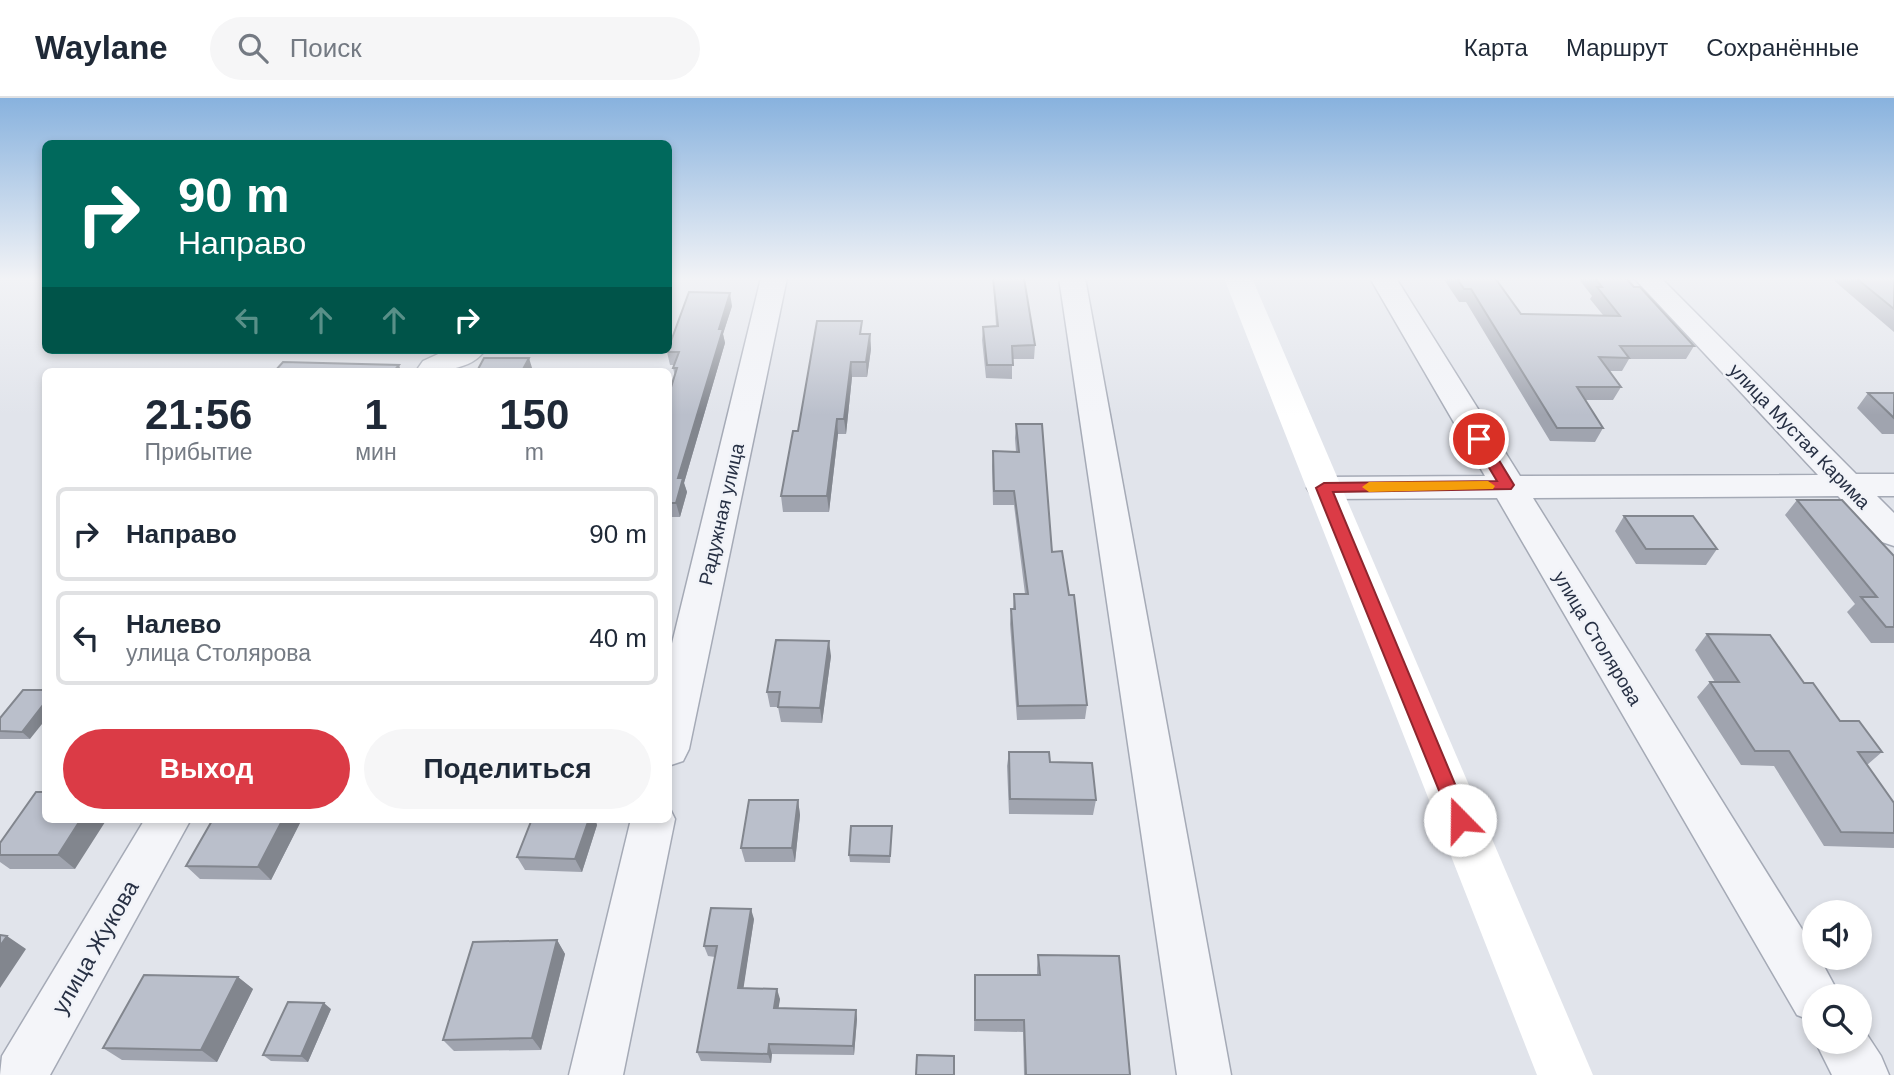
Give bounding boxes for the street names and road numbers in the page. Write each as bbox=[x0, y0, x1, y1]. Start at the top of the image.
street label: улица Мустая Карима bbox=[1725, 359, 1875, 514]
street label: Радужная улица bbox=[695, 441, 748, 587]
street label: улица Столярова bbox=[1549, 567, 1646, 710]
street label: улица Жукова bbox=[46, 875, 144, 1018]

